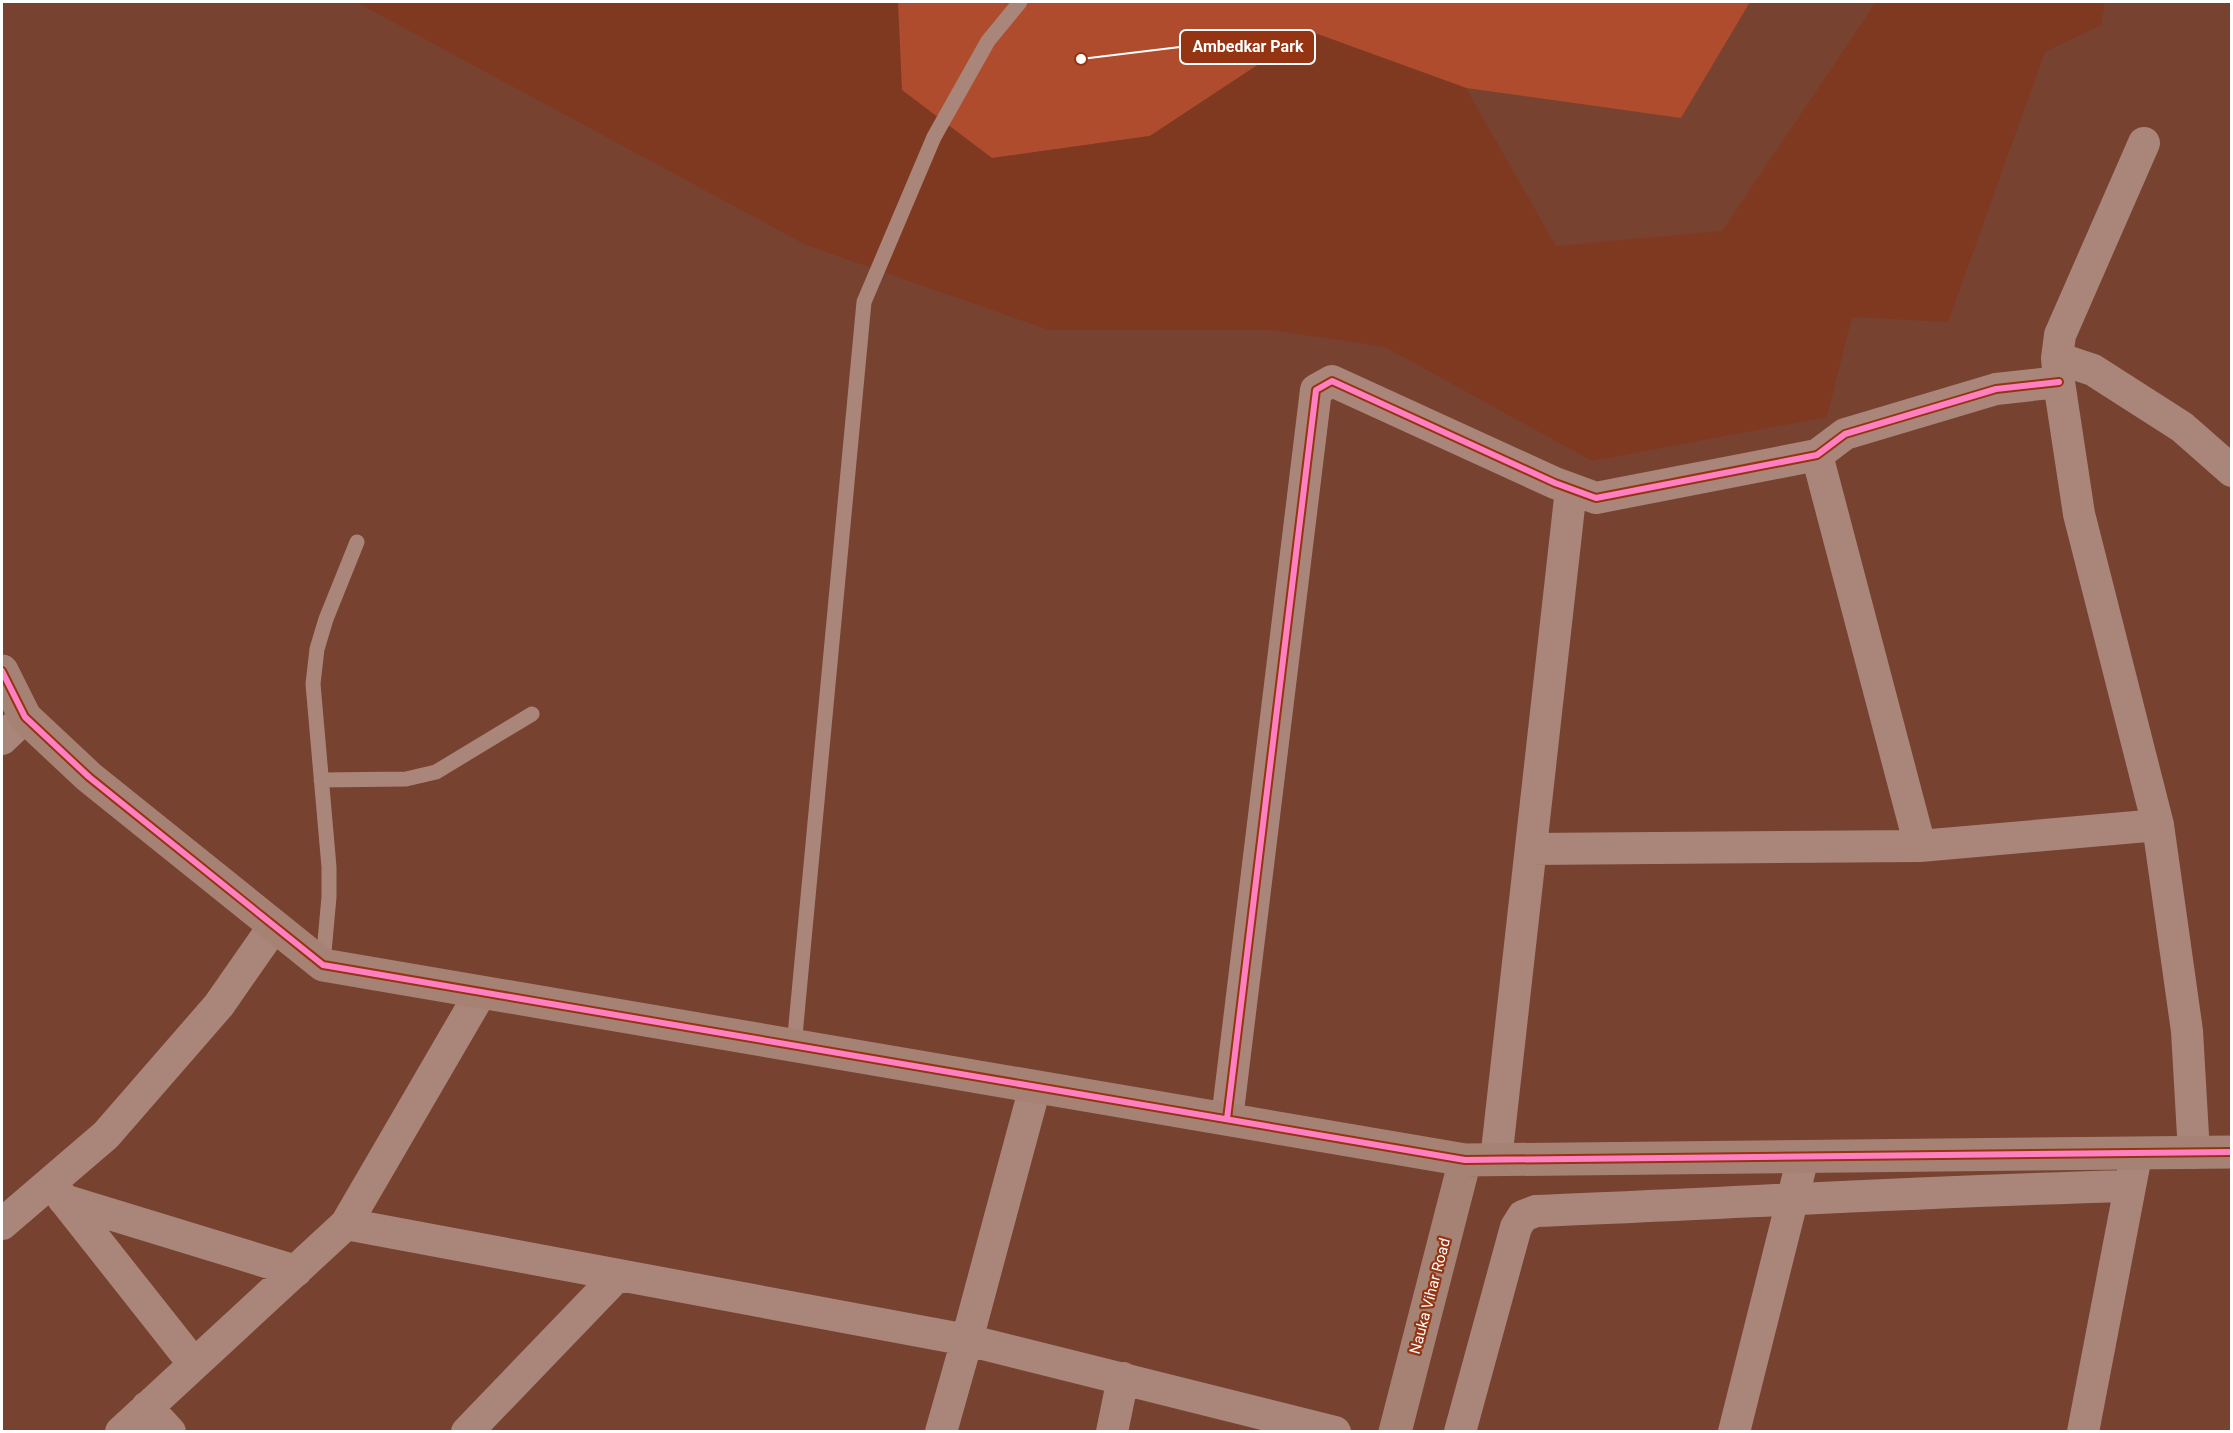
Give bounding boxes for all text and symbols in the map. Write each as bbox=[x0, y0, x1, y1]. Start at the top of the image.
callout: Ambedkar Park bbox=[1180, 30, 1315, 64]
text: Ambedkar Park bbox=[1192, 37, 1304, 56]
street label: Nauka Vihar Road bbox=[1406, 1236, 1454, 1356]

